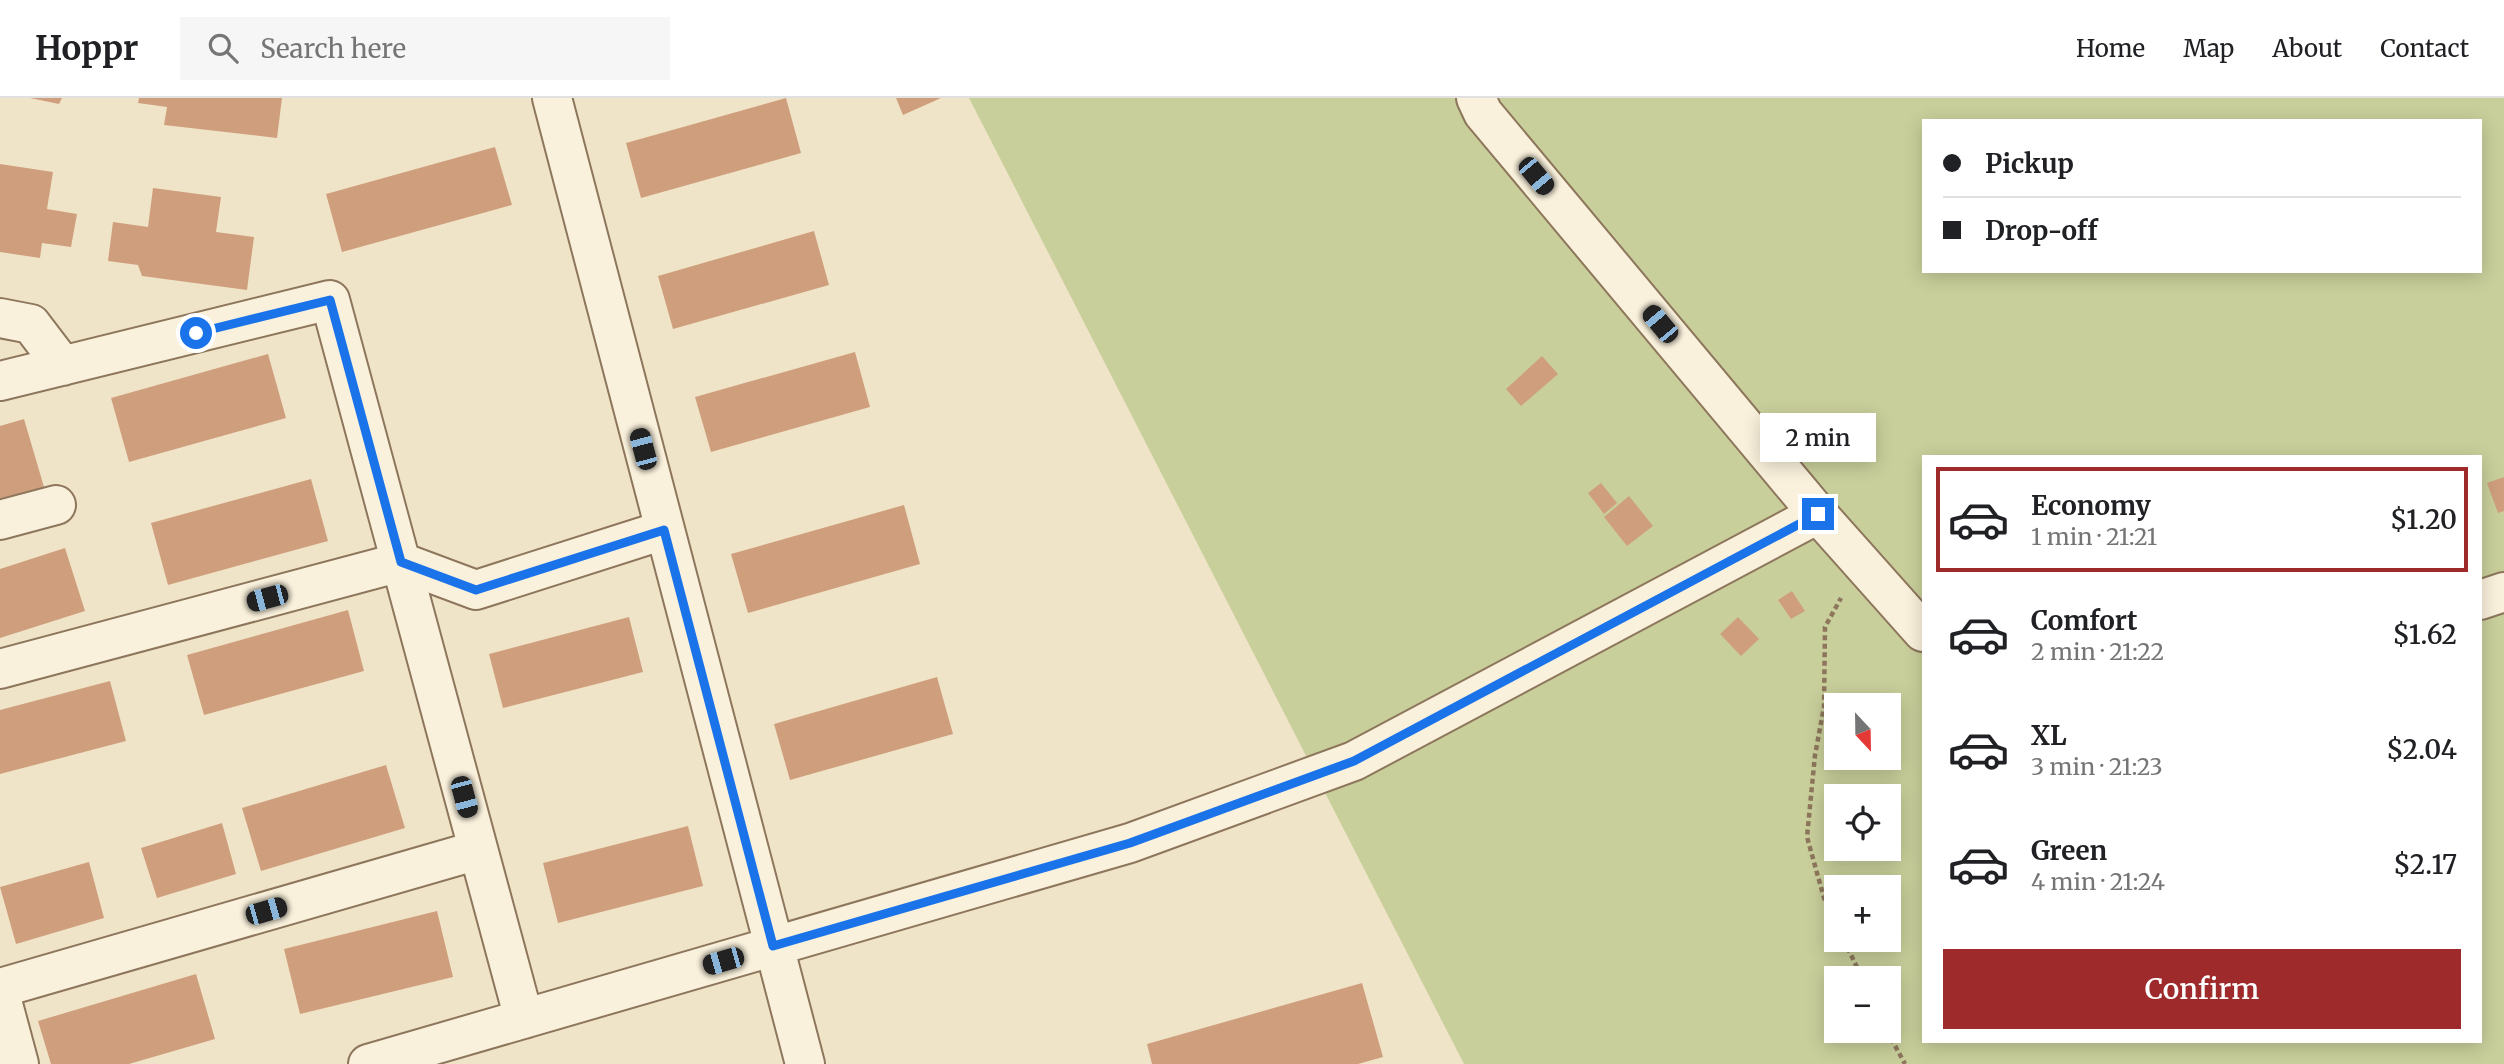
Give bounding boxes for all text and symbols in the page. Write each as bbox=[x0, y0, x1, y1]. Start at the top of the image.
search box bbox=[180, 17, 670, 80]
text: Hoppr bbox=[35, 28, 138, 69]
icon: search bbox=[204, 29, 242, 67]
text: Search here bbox=[260, 32, 406, 65]
text: Home bbox=[2076, 33, 2145, 64]
text: Map bbox=[2183, 33, 2234, 64]
text: About bbox=[2272, 33, 2342, 64]
text: Contact bbox=[2380, 33, 2469, 64]
text: Pickup bbox=[1985, 147, 2074, 180]
car bbox=[1515, 153, 1558, 199]
text: Drop-off bbox=[1985, 214, 2098, 247]
car bbox=[1639, 301, 1682, 347]
route start bbox=[180, 317, 212, 349]
callout: 2 min bbox=[1760, 412, 1876, 462]
text: 2 min bbox=[1786, 423, 1850, 452]
car bbox=[628, 426, 659, 472]
icon: car bbox=[1947, 488, 2010, 551]
text: Economy bbox=[2031, 489, 2151, 522]
route end bbox=[1802, 498, 1834, 530]
text: $1.20 bbox=[2390, 503, 2457, 536]
text: 1 min · 21:21 bbox=[2031, 522, 2157, 551]
car bbox=[244, 582, 291, 614]
icon: car bbox=[1947, 603, 2010, 666]
text: Comfort bbox=[2031, 604, 2137, 637]
text: $1.62 bbox=[2393, 618, 2457, 651]
text: 2 min · 21:22 bbox=[2031, 637, 2164, 666]
north arrow bbox=[1824, 693, 1900, 770]
map controls bbox=[1824, 693, 1901, 1043]
icon: car bbox=[1947, 718, 2010, 781]
text: XL bbox=[2031, 719, 2067, 752]
text: $2.04 bbox=[2386, 733, 2457, 766]
text: 3 min · 21:23 bbox=[2031, 752, 2163, 781]
car bbox=[449, 774, 480, 820]
button: locate bbox=[1824, 784, 1901, 861]
icon: car bbox=[1947, 833, 2010, 896]
text: Green bbox=[2031, 834, 2107, 867]
text: $2.17 bbox=[2393, 848, 2457, 881]
text: 4 min · 21:24 bbox=[2031, 867, 2165, 896]
button: + bbox=[1824, 875, 1901, 952]
car bbox=[243, 895, 290, 927]
car bbox=[700, 945, 747, 977]
button: Confirm bbox=[1943, 949, 2461, 1029]
button: − bbox=[1824, 966, 1901, 1043]

